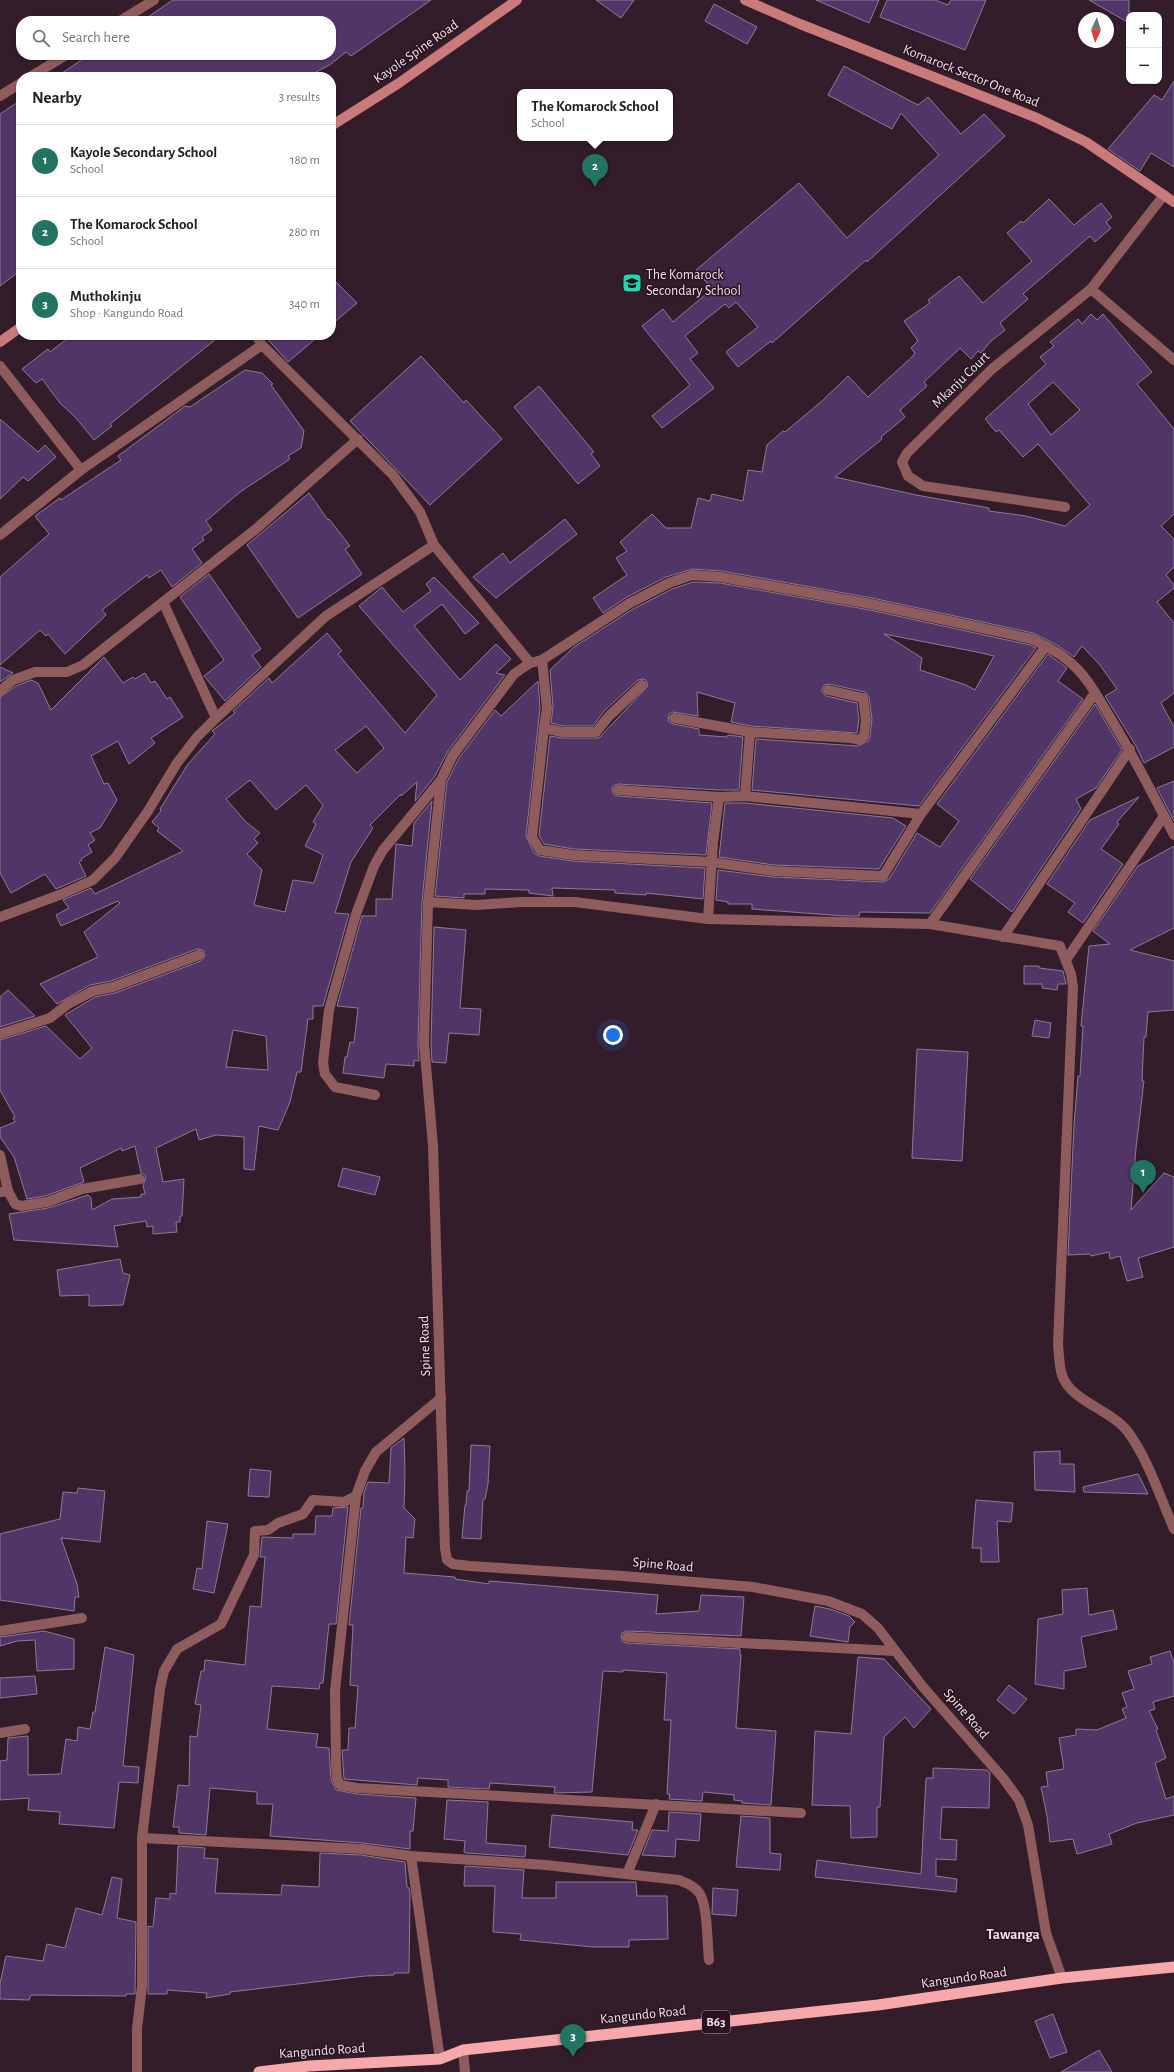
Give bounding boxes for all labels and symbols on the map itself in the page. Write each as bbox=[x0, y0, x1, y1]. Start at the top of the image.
north arrow bbox=[1078, 12, 1114, 48]
street label: Kayole Spine Road bbox=[371, 18, 461, 86]
street label: Komarock Sector One Road bbox=[901, 42, 1041, 110]
pin: 2 bbox=[582, 154, 608, 187]
place label: The Komarock Secondary School bbox=[646, 268, 741, 298]
school or university icon: The Komarock Secondary School bbox=[621, 272, 643, 294]
street label: Mkanju Court bbox=[930, 349, 993, 411]
your location bbox=[603, 1025, 623, 1045]
pin: 1 bbox=[1130, 1160, 1156, 1193]
street label: Spine Road bbox=[417, 1315, 433, 1377]
street label: Spine Road bbox=[632, 1555, 694, 1575]
street label: Spine Road bbox=[941, 1686, 991, 1742]
district label: Tawanga bbox=[986, 1927, 1040, 1942]
street label: Kangundo Road bbox=[920, 1965, 1008, 1991]
street label: Kangundo Road bbox=[599, 2004, 687, 2026]
road number: B63 bbox=[702, 2011, 730, 2033]
pin: 3 bbox=[560, 2024, 586, 2057]
street label: Kangundo Road bbox=[278, 2041, 366, 2061]

